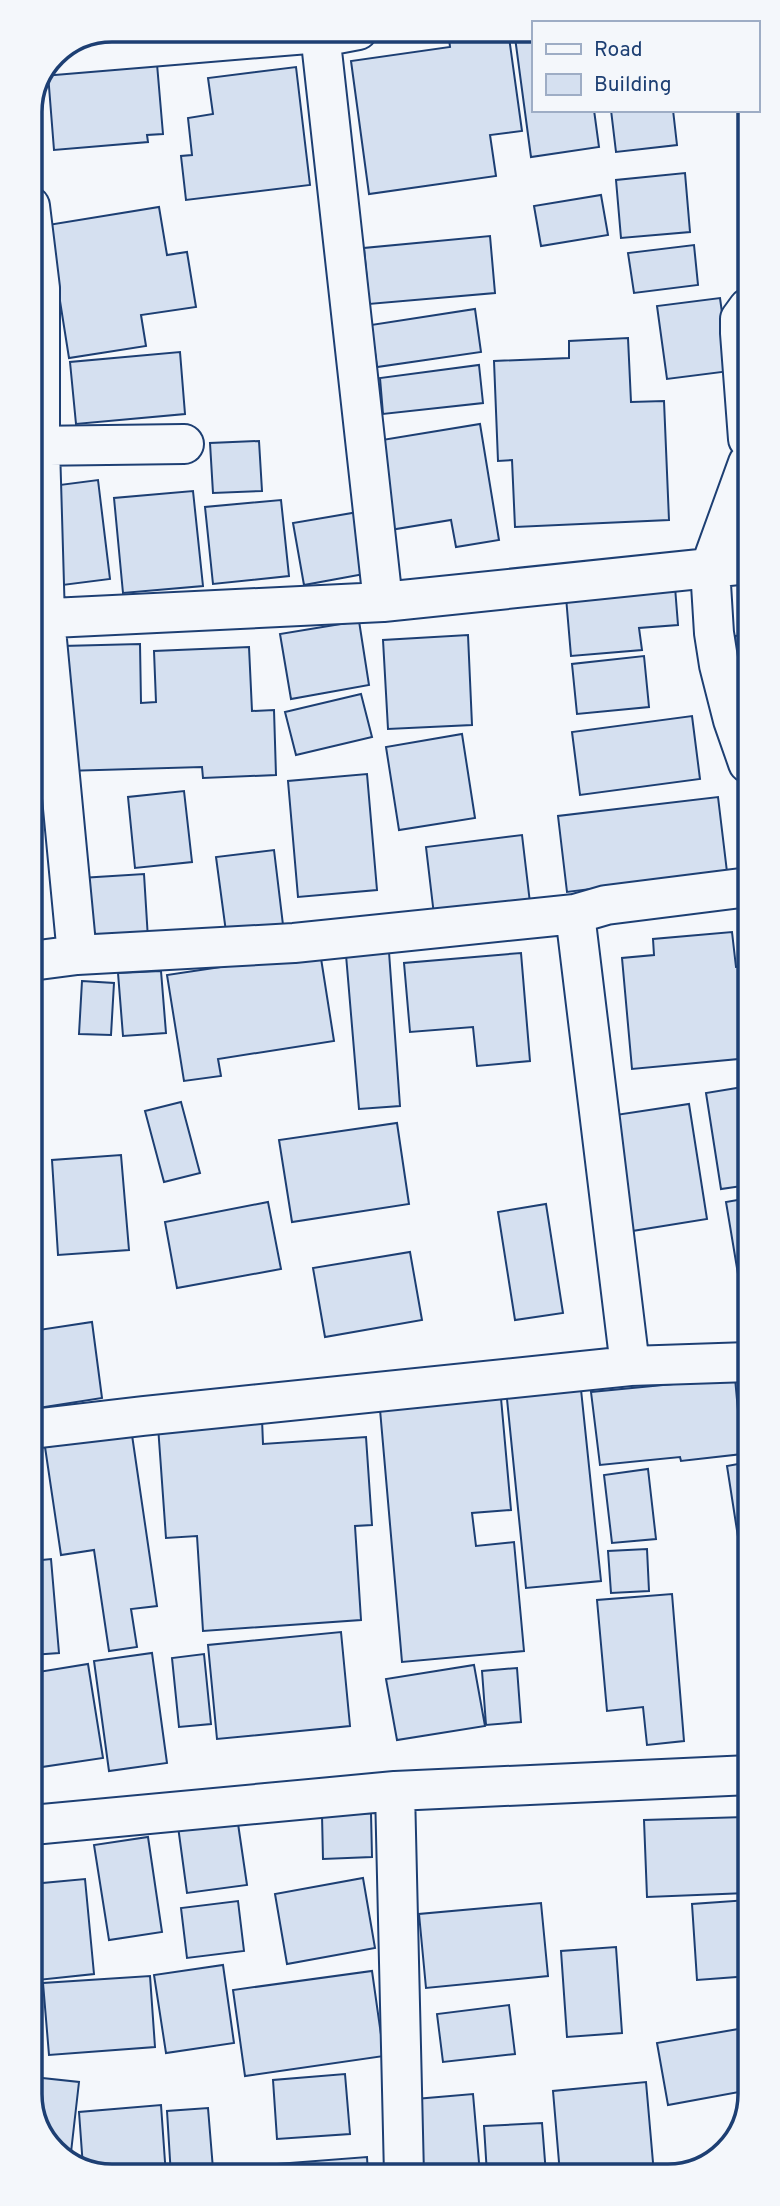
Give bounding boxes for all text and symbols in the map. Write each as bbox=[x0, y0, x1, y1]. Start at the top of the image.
legend bbox=[532, 21, 759, 112]
text: Road bbox=[594, 37, 643, 64]
text: Building bbox=[594, 72, 672, 99]

